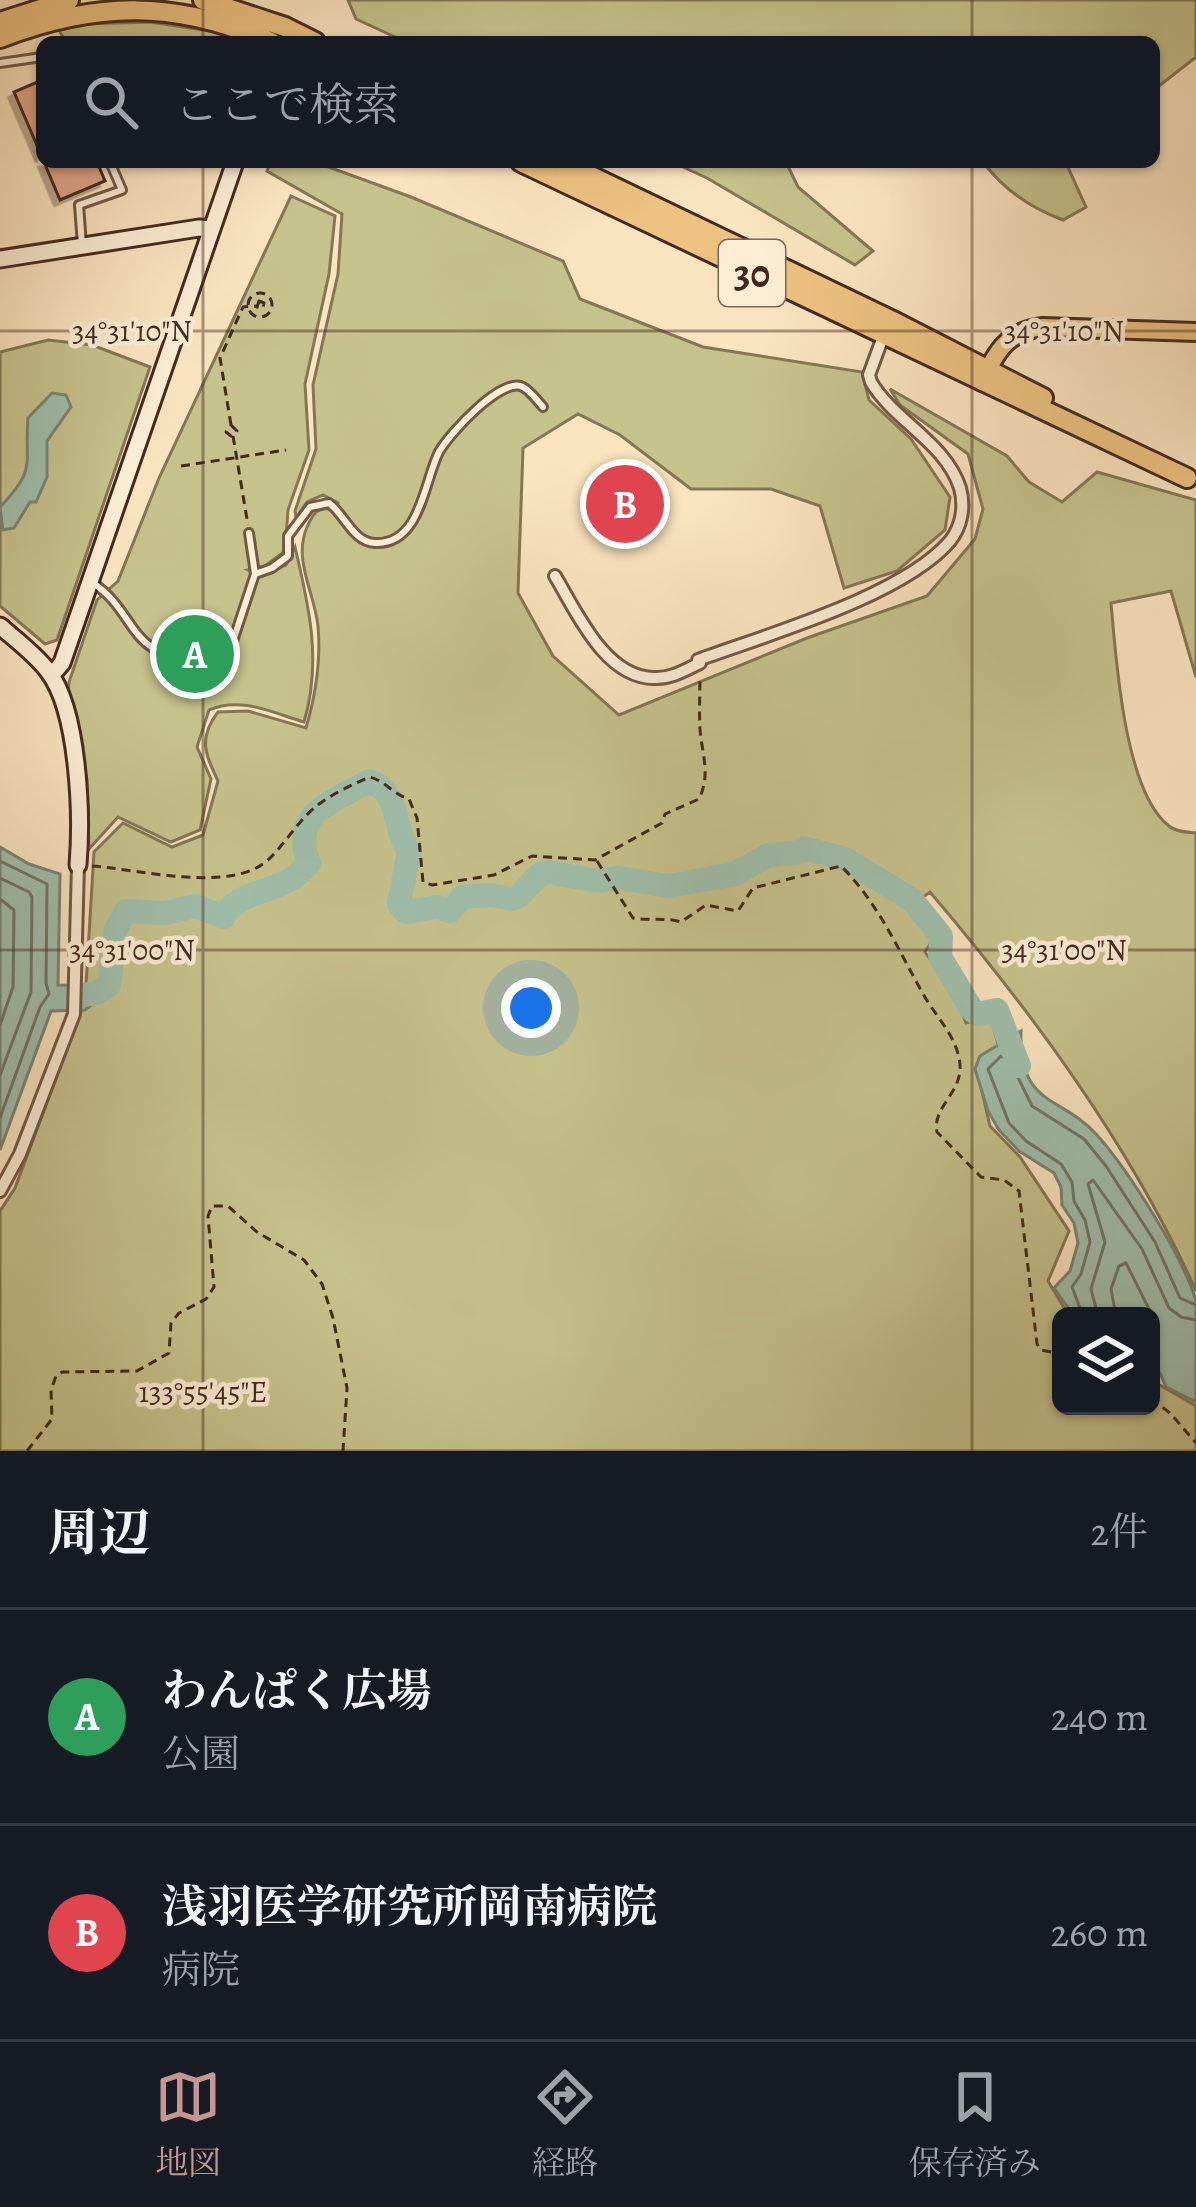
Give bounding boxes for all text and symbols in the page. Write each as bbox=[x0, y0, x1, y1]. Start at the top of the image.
search box bbox=[36, 36, 1160, 168]
icon: search bbox=[78, 69, 144, 135]
text: ここで検索 bbox=[174, 74, 399, 136]
road number: 30 bbox=[719, 240, 785, 306]
text: 34°31'10"N bbox=[72, 311, 192, 351]
text: 34°31'10"N bbox=[1004, 311, 1124, 351]
pin: B bbox=[586, 459, 664, 549]
pin: A bbox=[156, 609, 234, 699]
text: 34°31'00"N bbox=[69, 930, 195, 970]
text: 34°31'00"N bbox=[1001, 930, 1127, 970]
your location bbox=[501, 978, 561, 1038]
map controls bbox=[1052, 1307, 1160, 1415]
button: layers bbox=[1052, 1307, 1160, 1415]
text: 133°55'45"E bbox=[139, 1372, 267, 1412]
text: 周辺 bbox=[48, 1498, 150, 1568]
text: 2件 bbox=[1090, 1505, 1148, 1558]
text: わんぱく広場 bbox=[162, 1660, 432, 1722]
text: A bbox=[75, 1690, 99, 1743]
text: 240 m bbox=[1051, 1690, 1148, 1743]
text: 公園 bbox=[162, 1727, 240, 1780]
text: 浅羽医学研究所岡南病院 bbox=[162, 1876, 657, 1938]
text: B bbox=[75, 1906, 99, 1959]
text: 260 m bbox=[1050, 1906, 1148, 1959]
text: 病院 bbox=[162, 1943, 240, 1996]
tab: 地図 bbox=[155, 2064, 221, 2185]
tab: 経路 bbox=[532, 2064, 598, 2185]
tab: 保存済み bbox=[909, 2064, 1041, 2185]

